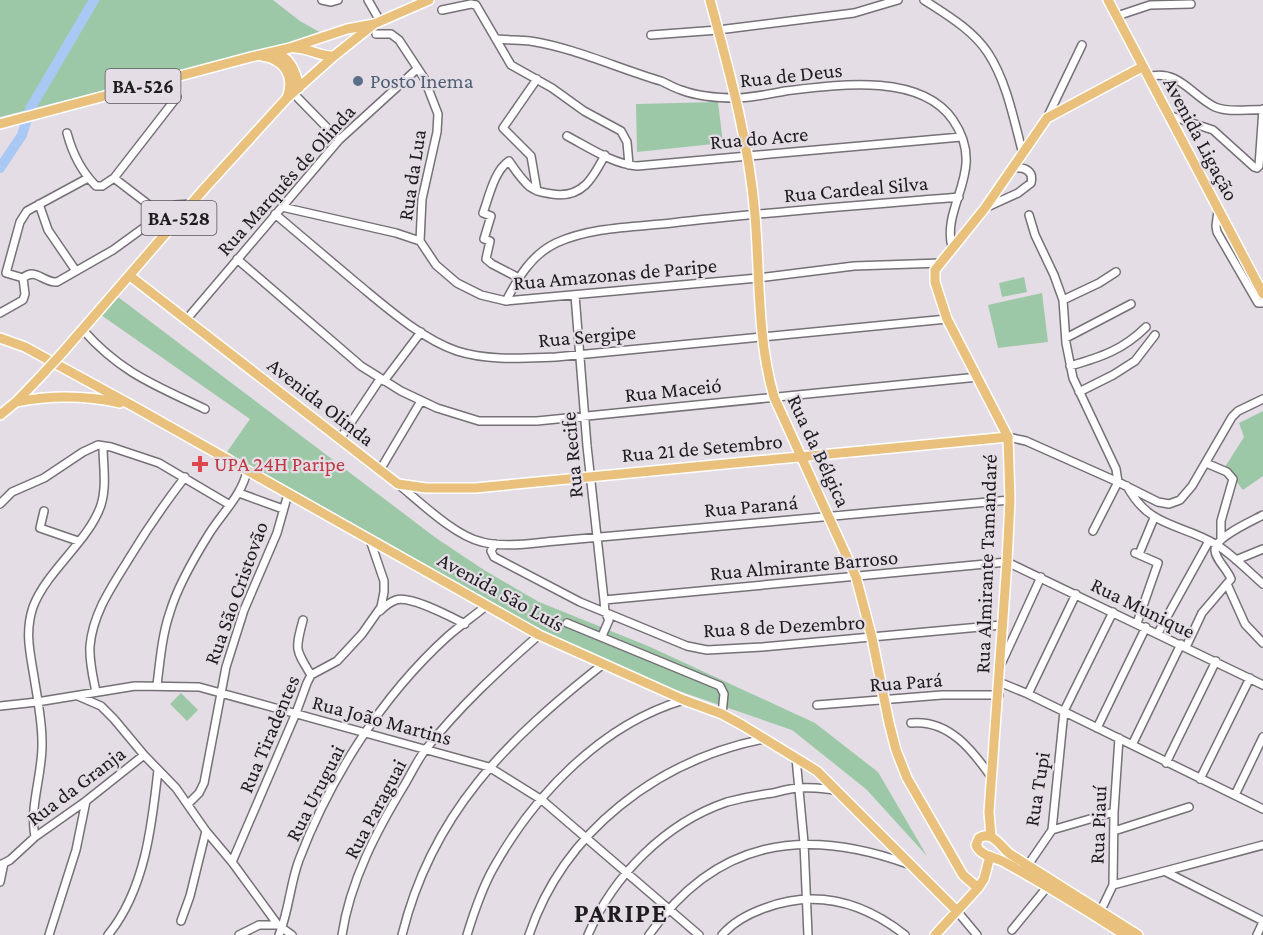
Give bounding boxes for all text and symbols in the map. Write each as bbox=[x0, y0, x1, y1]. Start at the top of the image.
street label: Rua de Deus bbox=[739, 58, 843, 92]
road number: BA-526 bbox=[106, 69, 180, 103]
place label: Posto Inema bbox=[370, 69, 474, 93]
street label: Avenida Ligação bbox=[1158, 73, 1244, 205]
marker: Posto Inema bbox=[351, 74, 365, 88]
street label: Rua Marquês de Olinda bbox=[212, 99, 360, 260]
street label: Rua do Acre bbox=[709, 122, 809, 154]
street label: Rua da Lua bbox=[393, 127, 431, 222]
street label: Rua Cardeal Silva bbox=[783, 171, 929, 207]
road number: BA-528 bbox=[142, 201, 216, 235]
street label: Rua Amazonas de Paripe bbox=[512, 253, 718, 295]
street label: Rua Sergipe bbox=[537, 320, 637, 352]
street label: Avenida Olinda bbox=[263, 353, 379, 451]
street label: Rua Maceió bbox=[623, 373, 723, 407]
street label: Rua da Bélgica bbox=[783, 391, 856, 511]
street label: Rua Recife bbox=[556, 411, 588, 499]
street label: Rua 21 de Setembro bbox=[621, 429, 783, 467]
place label: UPA 24H Paripe bbox=[214, 452, 345, 476]
street label: Rua Almirante Tamandaré bbox=[970, 454, 1002, 674]
marker: UPA 24H Paripe bbox=[191, 455, 209, 473]
street label: Rua Paraná bbox=[703, 490, 799, 522]
street label: Rua São Cristovão bbox=[199, 518, 273, 668]
street label: Rua Almirante Barroso bbox=[709, 545, 899, 585]
street label: Avenida São Luís bbox=[434, 547, 568, 637]
street label: Rua Munique bbox=[1087, 573, 1199, 643]
street label: Rua 8 de Dezembro bbox=[702, 610, 866, 642]
street label: Rua Pará bbox=[869, 667, 943, 697]
street label: Rua Tiradentes bbox=[233, 671, 305, 797]
street label: Rua João Martins bbox=[310, 690, 454, 750]
street label: Rua Uruguai bbox=[280, 740, 350, 845]
street label: Rua da Granja bbox=[22, 741, 130, 831]
street label: Rua Tupi bbox=[1019, 750, 1055, 828]
street label: Rua Paraguai bbox=[339, 755, 412, 863]
street label: Rua Piauí bbox=[1085, 784, 1111, 865]
district label: PARIPE bbox=[574, 898, 668, 928]

